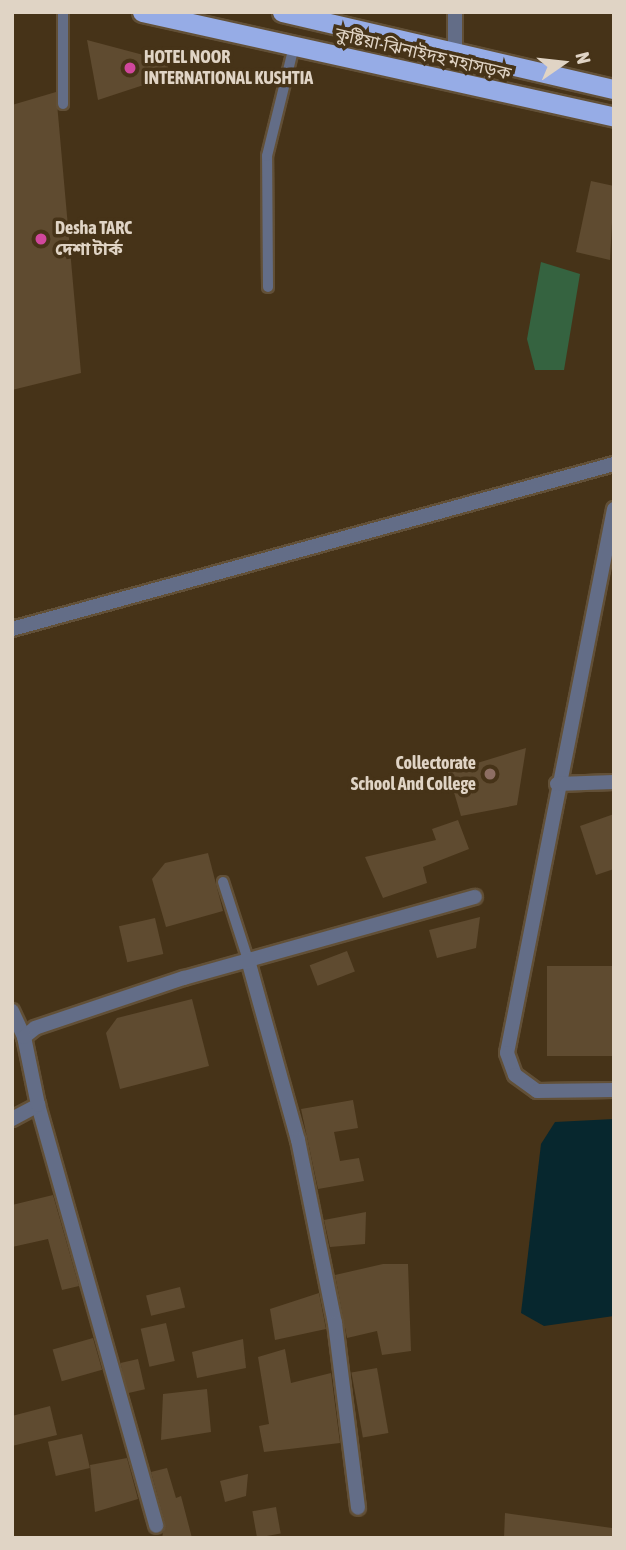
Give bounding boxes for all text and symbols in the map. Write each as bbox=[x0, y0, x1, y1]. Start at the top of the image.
street label: কুষ্টিয়া-ঝিনাইদহ মহাসড়ক bbox=[333, 23, 513, 85]
north arrow bbox=[528, 28, 598, 98]
place label: HOTEL NOOR INTERNATIONAL KUSHTIA bbox=[144, 47, 313, 90]
text: N bbox=[571, 50, 595, 66]
marker: HOTEL NOOR INTERNATIONAL KUSHTIA bbox=[122, 60, 138, 76]
place label: Desha TARC দেশা টার্ক bbox=[55, 218, 132, 260]
marker: Desha TARC দেশা টার্ক bbox=[33, 231, 49, 247]
place label: Collectorate School And College bbox=[351, 753, 476, 796]
marker: Collectorate School And College bbox=[482, 766, 498, 782]

